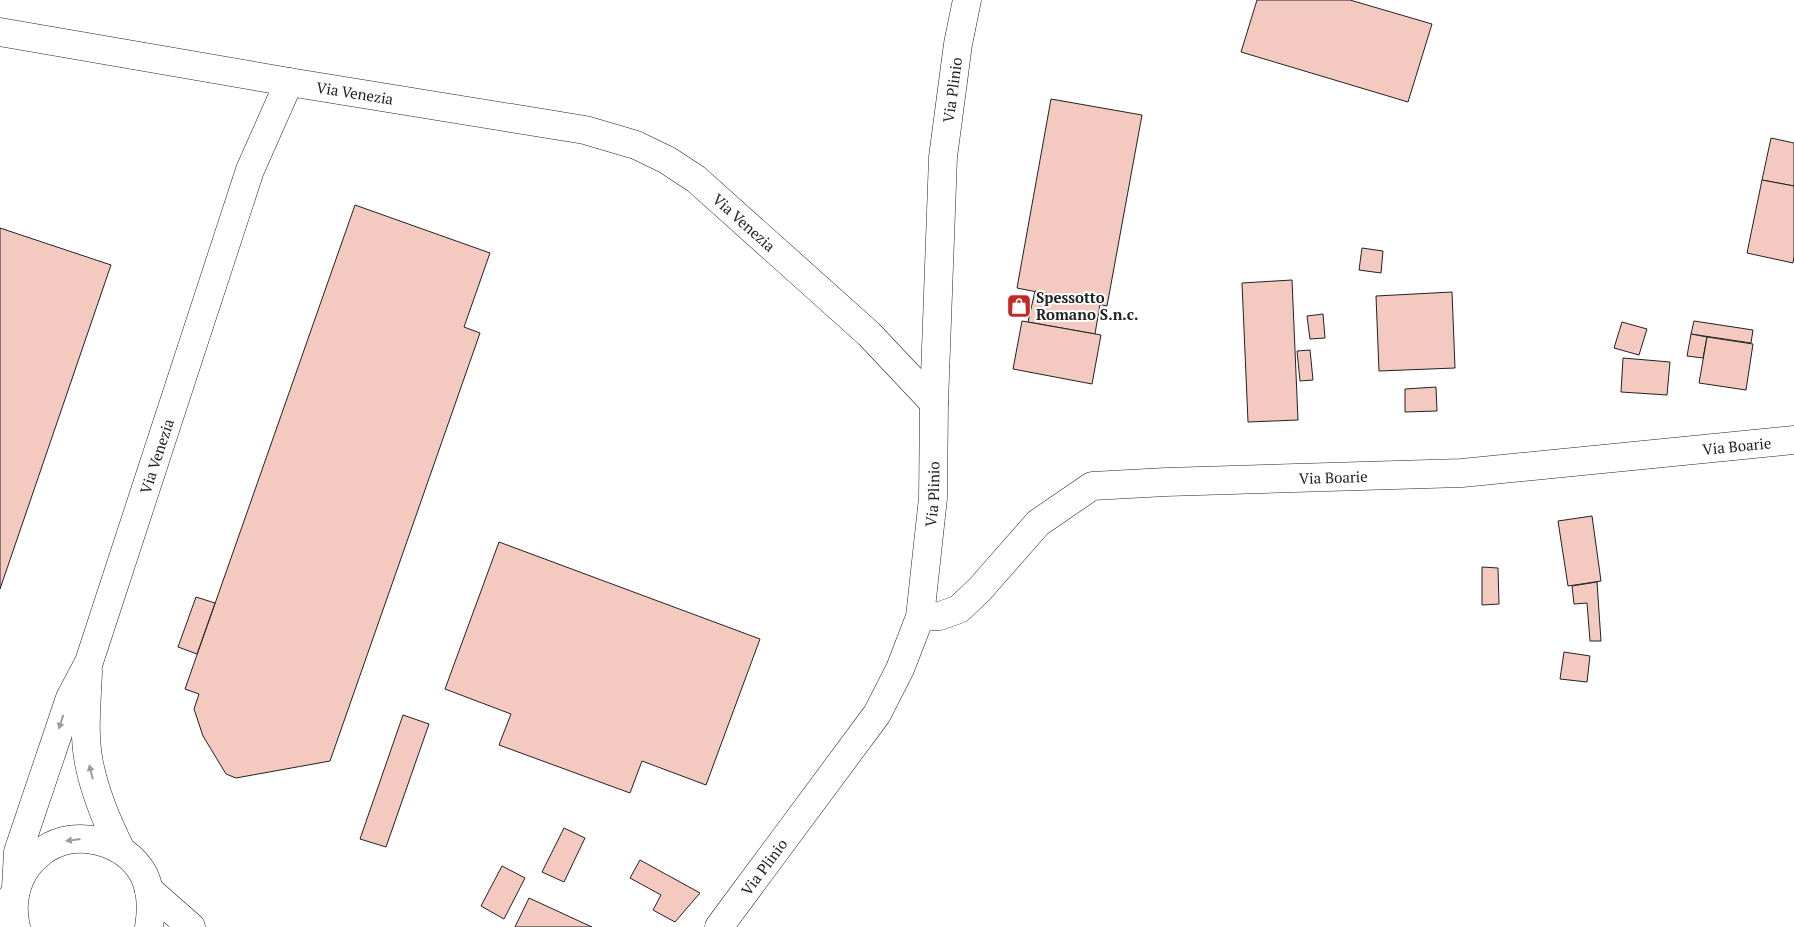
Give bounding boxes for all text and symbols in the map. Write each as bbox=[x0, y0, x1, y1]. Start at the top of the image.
street label: Via Plinio bbox=[938, 56, 966, 124]
street label: Via Venezia bbox=[315, 77, 395, 109]
street label: Via Venezia bbox=[709, 189, 780, 256]
place label: Spessotto Romano S.n.c. bbox=[1036, 287, 1138, 324]
shop icon: Spessotto Romano S.n.c. bbox=[1006, 293, 1032, 319]
street label: Via Venezia bbox=[135, 416, 178, 496]
street label: Via Boarie bbox=[1702, 432, 1772, 459]
street label: Via Plinio bbox=[920, 461, 943, 528]
street label: Via Boarie bbox=[1298, 466, 1368, 488]
one-way arrow bbox=[57, 715, 65, 730]
one-way arrow bbox=[87, 764, 95, 779]
street label: Via Plinio bbox=[736, 834, 791, 899]
one-way arrow bbox=[64, 836, 80, 844]

